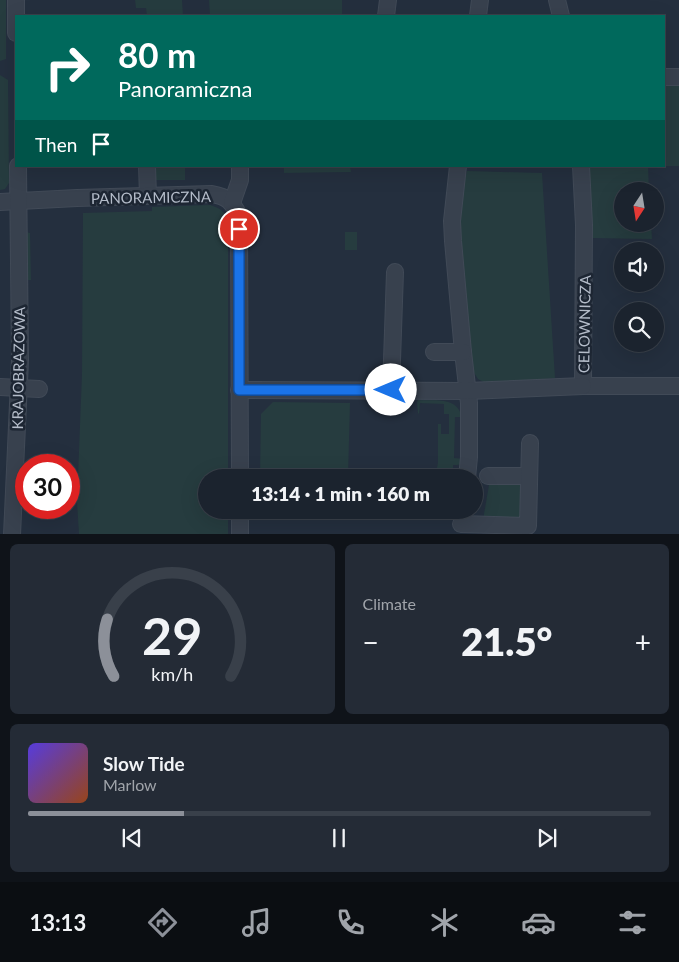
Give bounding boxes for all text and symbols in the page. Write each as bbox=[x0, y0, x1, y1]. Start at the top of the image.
text: 80 m bbox=[118, 33, 196, 75]
icon: right bbox=[35, 35, 100, 100]
text: Panoramiczna bbox=[118, 75, 252, 102]
icon: arrive bbox=[87, 130, 115, 158]
text: Then bbox=[35, 133, 77, 156]
north arrow bbox=[614, 182, 664, 232]
map controls bbox=[614, 182, 664, 352]
street label: PANORAMICZNA bbox=[91, 187, 212, 207]
pin bbox=[218, 208, 260, 250]
icon: arrive bbox=[225, 215, 253, 243]
button: sound bbox=[614, 242, 664, 292]
street label: CELOWNICZA bbox=[574, 274, 594, 373]
button: search bbox=[614, 302, 664, 352]
street label: KRAJOBRAZOWA bbox=[8, 306, 28, 430]
position arrow bbox=[364, 363, 416, 415]
speed limit sign: 30 bbox=[15, 454, 80, 519]
text: 13:14 · 1 min · 160 m bbox=[251, 482, 430, 505]
text: Climate bbox=[363, 594, 416, 613]
text: 29 bbox=[142, 604, 202, 666]
text: 21.5° bbox=[461, 618, 552, 664]
text: − bbox=[363, 625, 379, 659]
text: + bbox=[635, 625, 651, 659]
text: km/h bbox=[151, 663, 193, 685]
text: Slow Tide bbox=[103, 752, 185, 775]
text: Marlow bbox=[103, 775, 157, 794]
icon: previous bbox=[118, 824, 146, 852]
icon: pause bbox=[325, 824, 353, 852]
icon: next bbox=[533, 824, 561, 852]
icon: directions bbox=[145, 905, 180, 940]
icon: music bbox=[239, 905, 274, 940]
icon: phone bbox=[333, 905, 368, 940]
icon: climate bbox=[427, 905, 462, 940]
icon: car bbox=[521, 905, 556, 940]
icon: filters bbox=[615, 905, 650, 940]
text: 13:13 bbox=[29, 909, 86, 936]

